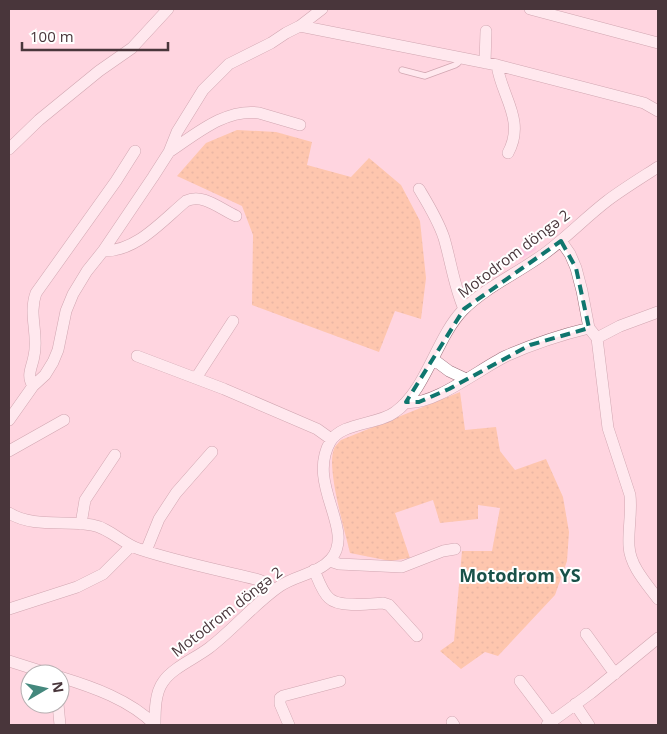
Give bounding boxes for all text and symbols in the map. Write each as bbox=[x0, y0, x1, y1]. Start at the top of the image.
scale bar bbox=[22, 20, 169, 52]
text: 100 m bbox=[30, 26, 74, 46]
street label: Motodrom döngə 2 bbox=[453, 204, 574, 302]
street label: Motodrom döngə 2 bbox=[167, 562, 286, 661]
district label: Motodrom YS bbox=[459, 563, 581, 587]
north arrow bbox=[20, 664, 70, 714]
text: N bbox=[48, 680, 69, 694]

